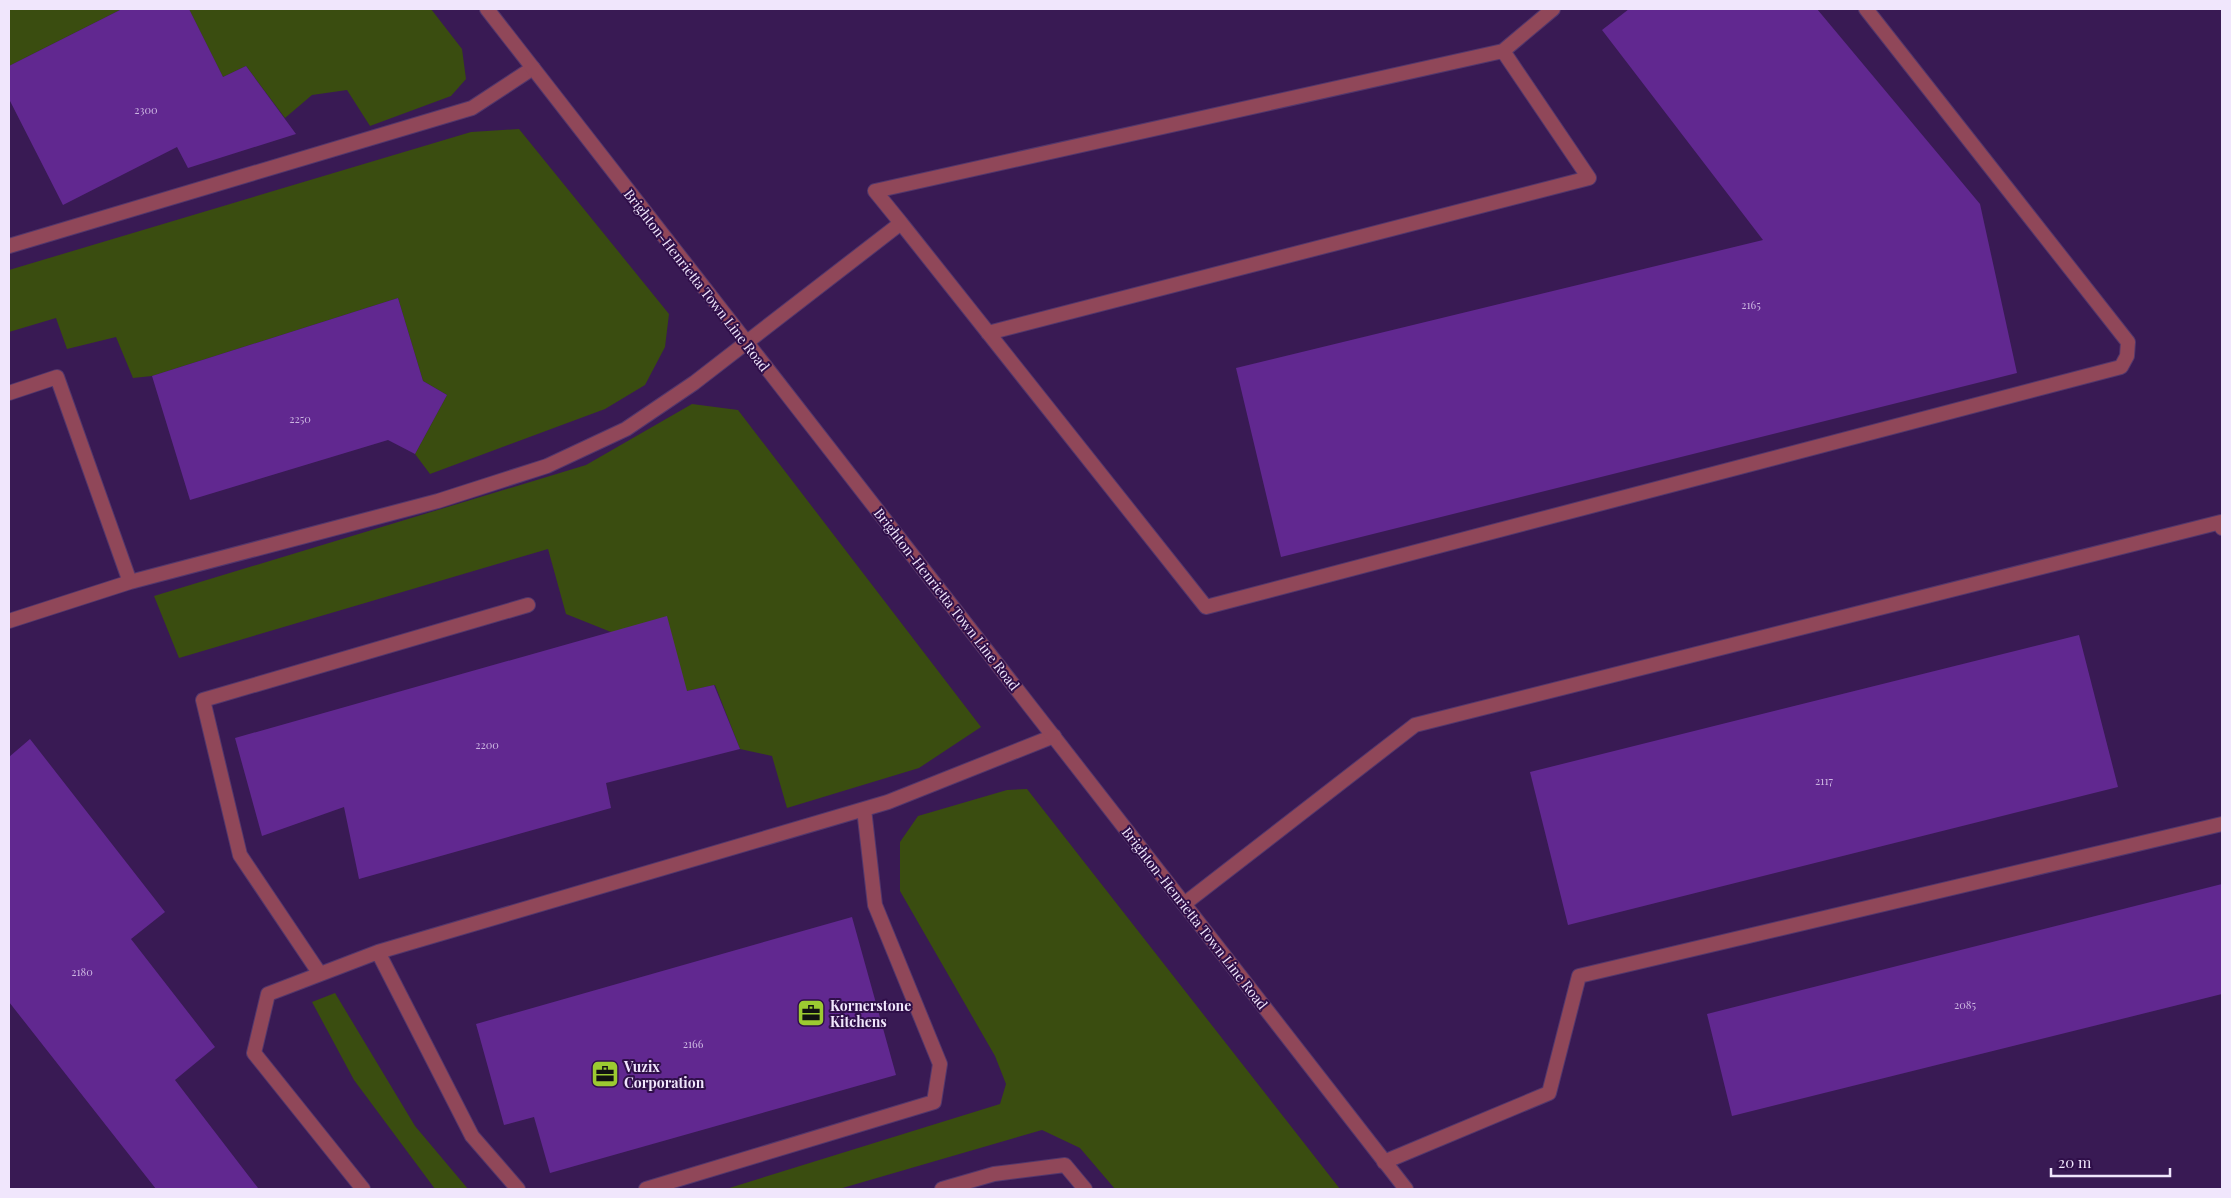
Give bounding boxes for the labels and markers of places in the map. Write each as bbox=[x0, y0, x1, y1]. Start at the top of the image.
place label: Kornerstone Kitchens bbox=[830, 996, 911, 1031]
office icon: Kornerstone Kitchens bbox=[796, 998, 826, 1028]
place label: Vuzix Corporation bbox=[623, 1057, 705, 1092]
office icon: Vuzix Corporation bbox=[590, 1059, 620, 1089]

